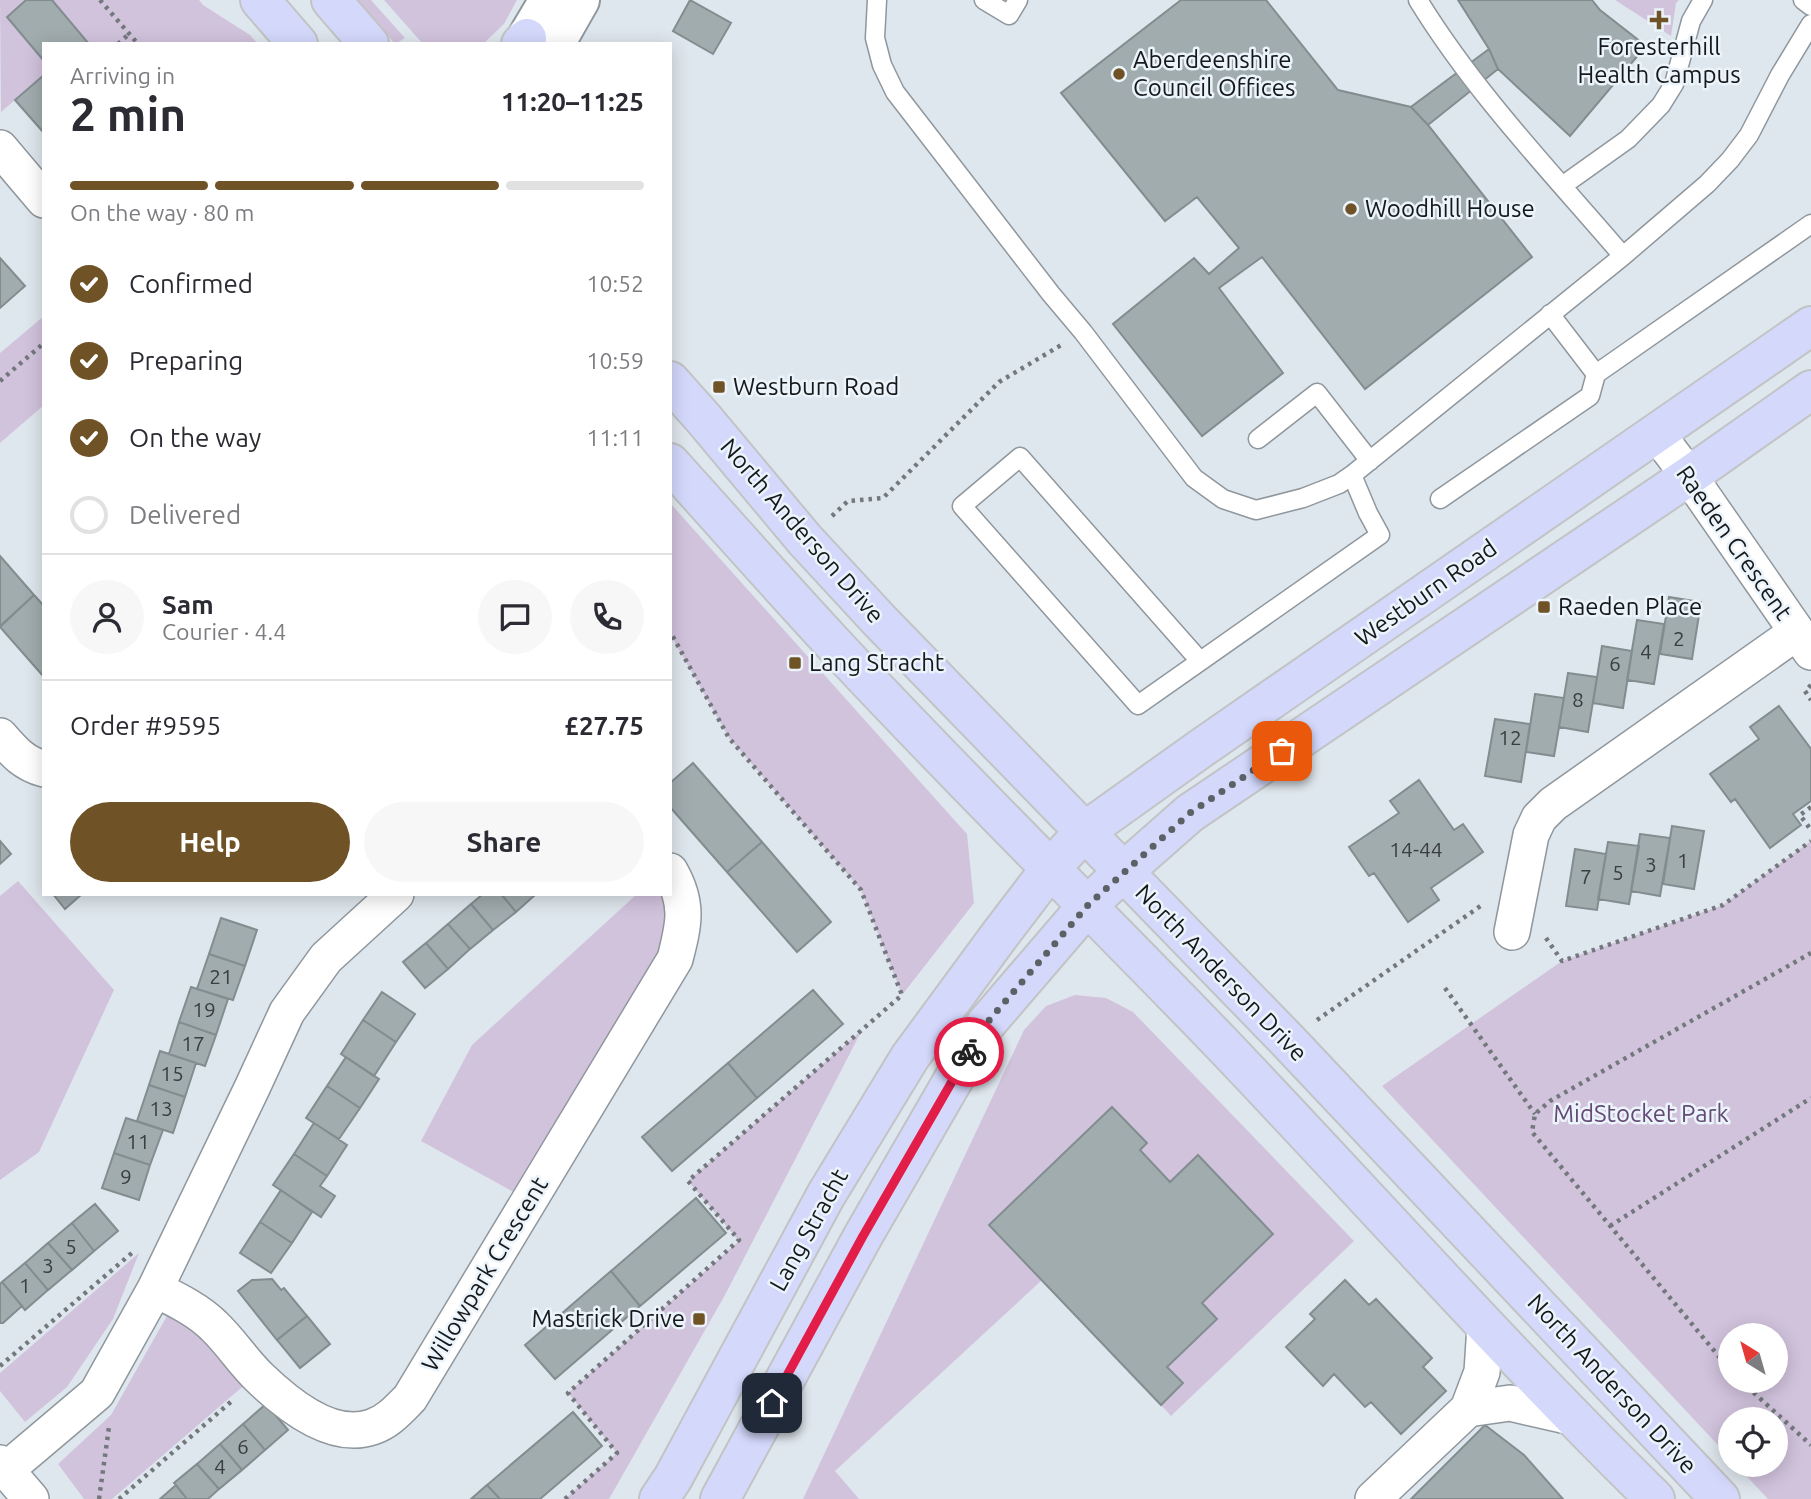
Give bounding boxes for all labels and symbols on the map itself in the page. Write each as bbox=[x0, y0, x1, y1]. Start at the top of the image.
marker: Foresterhill Health Campus bbox=[1649, 10, 1669, 30]
place label: Foresterhill Health Campus bbox=[1577, 33, 1741, 88]
place label: Aberdeenshire Council Offices bbox=[1133, 46, 1295, 101]
marker: Aberdeenshire Council Offices bbox=[1111, 66, 1127, 82]
place label: Woodhill House bbox=[1365, 195, 1535, 222]
marker: Woodhill House bbox=[1343, 201, 1359, 217]
place label: Westburn Road bbox=[733, 373, 899, 400]
marker: Westburn Road bbox=[711, 379, 727, 395]
street label: North Anderson Drive bbox=[715, 433, 890, 628]
street label: Raeden Crescent bbox=[1671, 460, 1798, 625]
street label: Westburn Road bbox=[1350, 534, 1502, 651]
place label: Raeden Place bbox=[1558, 593, 1702, 620]
marker: Raeden Place bbox=[1536, 599, 1552, 615]
house number: 2 bbox=[1673, 626, 1685, 650]
house number: 4 bbox=[1640, 639, 1652, 663]
place label: Lang Stracht bbox=[809, 649, 945, 676]
house number: 6 bbox=[1609, 651, 1621, 675]
marker: Lang Stracht bbox=[787, 655, 803, 671]
house number: 8 bbox=[1572, 687, 1584, 711]
pin bbox=[1252, 721, 1312, 781]
house number: 12 bbox=[1498, 725, 1522, 749]
house number: 14-44 bbox=[1389, 837, 1443, 861]
house number: 1 bbox=[1677, 848, 1689, 872]
house number: 3 bbox=[1645, 852, 1657, 876]
house number: 5 bbox=[1612, 860, 1624, 884]
house number: 7 bbox=[1580, 864, 1592, 888]
street label: North Anderson Drive bbox=[1130, 879, 1313, 1067]
house number: 21 bbox=[209, 964, 233, 988]
house number: 19 bbox=[192, 997, 216, 1021]
courier bbox=[934, 1017, 1004, 1087]
house number: 17 bbox=[181, 1031, 205, 1055]
house number: 15 bbox=[160, 1061, 184, 1085]
house number: 13 bbox=[149, 1096, 173, 1120]
park label: MidStocket Park bbox=[1553, 1100, 1729, 1127]
house number: 11 bbox=[126, 1129, 150, 1153]
house number: 9 bbox=[120, 1164, 132, 1188]
street label: Lang Stracht bbox=[764, 1164, 853, 1295]
street label: Willowpark Crescent bbox=[416, 1171, 554, 1376]
house number: 5 bbox=[65, 1234, 77, 1258]
house number: 3 bbox=[42, 1253, 54, 1277]
house number: 1 bbox=[19, 1273, 31, 1297]
street label: North Anderson Drive bbox=[1522, 1289, 1702, 1479]
place label: Mastrick Drive bbox=[532, 1305, 685, 1332]
marker: Mastrick Drive bbox=[691, 1311, 707, 1327]
north arrow bbox=[1718, 1323, 1788, 1393]
pin bbox=[742, 1373, 802, 1433]
house number: 6 bbox=[237, 1434, 249, 1458]
house number: 4 bbox=[214, 1454, 226, 1478]

